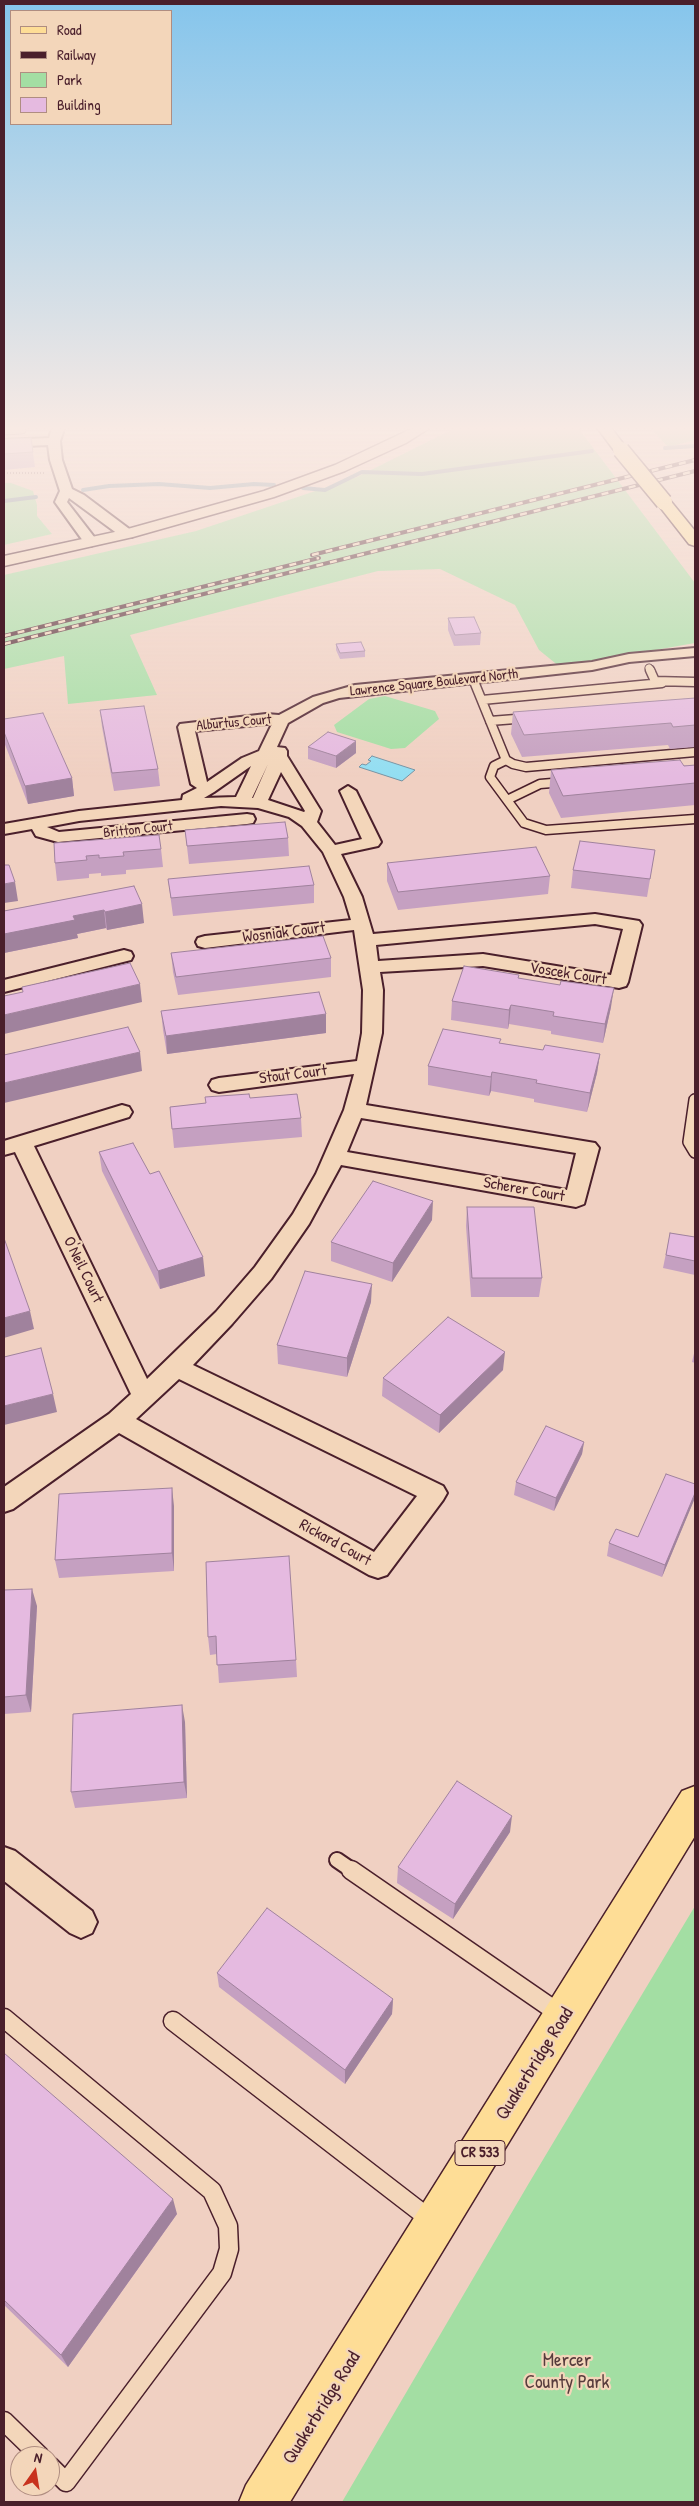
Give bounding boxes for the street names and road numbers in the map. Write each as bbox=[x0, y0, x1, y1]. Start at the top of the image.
street label: Lawrence Square Boulevard North bbox=[349, 666, 519, 700]
street label: Alburtus Court bbox=[196, 711, 272, 735]
street label: Britton Court bbox=[103, 818, 173, 842]
street label: Wosniak Court bbox=[242, 918, 326, 948]
street label: Voscek Court bbox=[528, 958, 608, 990]
street label: Stout Court bbox=[258, 1061, 328, 1089]
street label: Scherer Court bbox=[482, 1173, 566, 1207]
street label: O'Neil Court bbox=[59, 1234, 107, 1306]
street label: Rickard Court bbox=[296, 1515, 374, 1571]
street label: Quakerbridge Road bbox=[491, 2003, 579, 2125]
road number: CR 533 bbox=[455, 2140, 505, 2166]
street label: Quakerbridge Road bbox=[278, 2347, 366, 2469]

